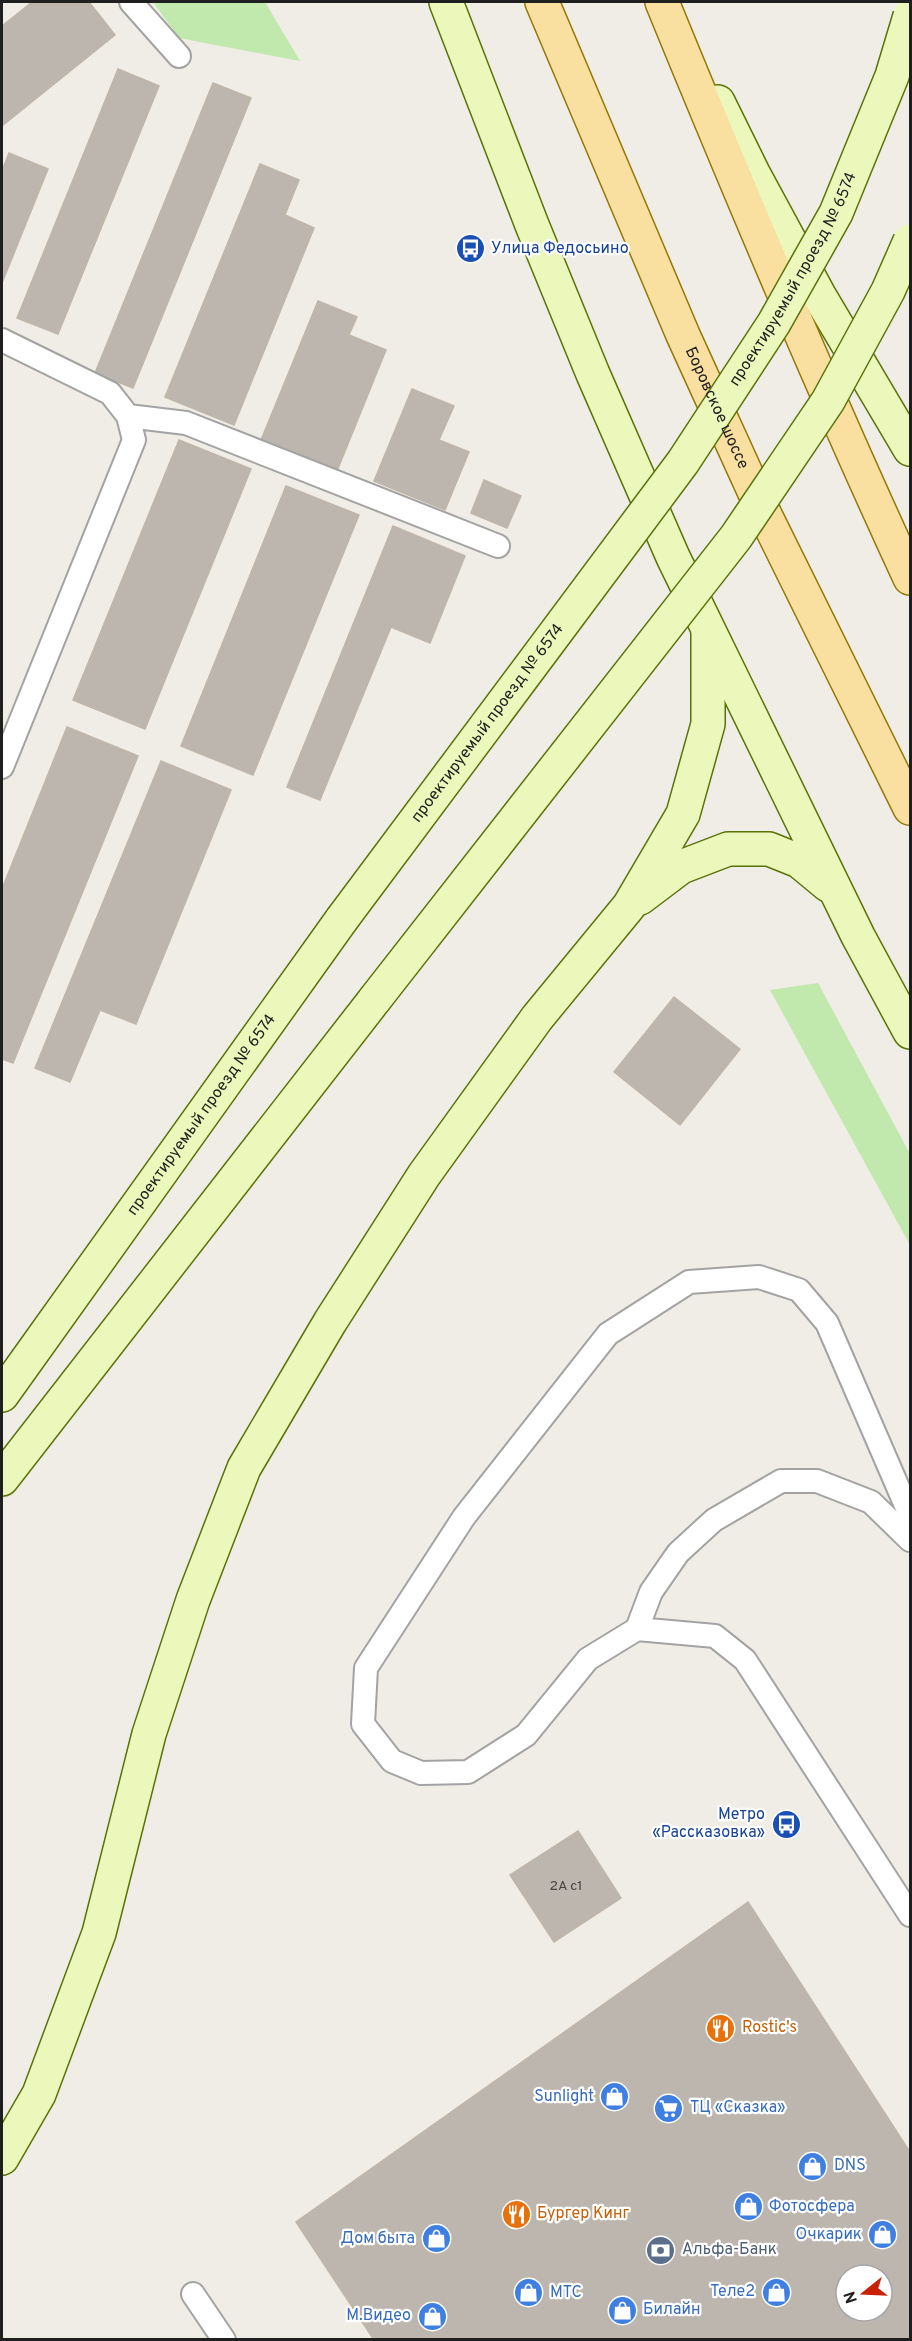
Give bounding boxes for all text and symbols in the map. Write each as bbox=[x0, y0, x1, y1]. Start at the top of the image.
street label: проектируемый проезд № 6574 bbox=[725, 170, 861, 390]
bus stop icon: Улица Федосьино bbox=[454, 233, 486, 265]
place label: Улица Федосьино bbox=[491, 239, 629, 259]
street label: Боровское шоссе bbox=[680, 344, 753, 472]
street label: проектируемый проезд № 6574 bbox=[407, 620, 569, 827]
street label: проектируемый проезд № 6574 bbox=[123, 1010, 281, 1220]
place label: Метро «Рассказовка» bbox=[652, 1805, 765, 1843]
bus stop icon: Метро «Рассказовка» bbox=[770, 1808, 802, 1840]
house number: 2А с1 bbox=[549, 1878, 583, 1895]
restaurant icon: Rostic's bbox=[705, 2012, 737, 2044]
place label: Rostic's bbox=[742, 2018, 797, 2038]
shop icon: Sunlight bbox=[599, 2081, 631, 2113]
place label: Sunlight bbox=[534, 2087, 594, 2107]
supermarket icon: ТЦ «Сказка» bbox=[653, 2092, 685, 2124]
place label: ТЦ «Сказка» bbox=[690, 2098, 785, 2118]
shop icon: DNS bbox=[797, 2150, 829, 2182]
place label: DNS bbox=[834, 2156, 866, 2176]
shop icon: Фотосфера bbox=[732, 2191, 764, 2223]
place label: Фотосфера bbox=[769, 2197, 855, 2217]
restaurant icon: Бургер Кинг bbox=[500, 2198, 532, 2230]
place label: Бургер Кинг bbox=[537, 2204, 630, 2224]
shop icon: Очкарик bbox=[867, 2219, 899, 2251]
shop icon: Дом быта bbox=[420, 2223, 452, 2255]
place label: Очкарик bbox=[796, 2225, 862, 2245]
place label: Дом быта bbox=[340, 2229, 415, 2249]
bank icon: Альфа-Банк bbox=[645, 2234, 677, 2266]
place label: Альфа-Банк bbox=[682, 2240, 777, 2260]
north arrow bbox=[834, 2263, 894, 2323]
shop icon: Теле2 bbox=[760, 2276, 792, 2308]
shop icon: МТС bbox=[513, 2277, 545, 2309]
place label: Теле2 bbox=[710, 2282, 755, 2302]
place label: МТС bbox=[550, 2283, 582, 2303]
text: N bbox=[840, 2288, 863, 2306]
shop icon: Билайн bbox=[606, 2294, 638, 2326]
shop icon: М.Видео bbox=[416, 2300, 448, 2332]
place label: Билайн bbox=[643, 2300, 700, 2320]
place label: М.Видео bbox=[346, 2306, 411, 2326]

